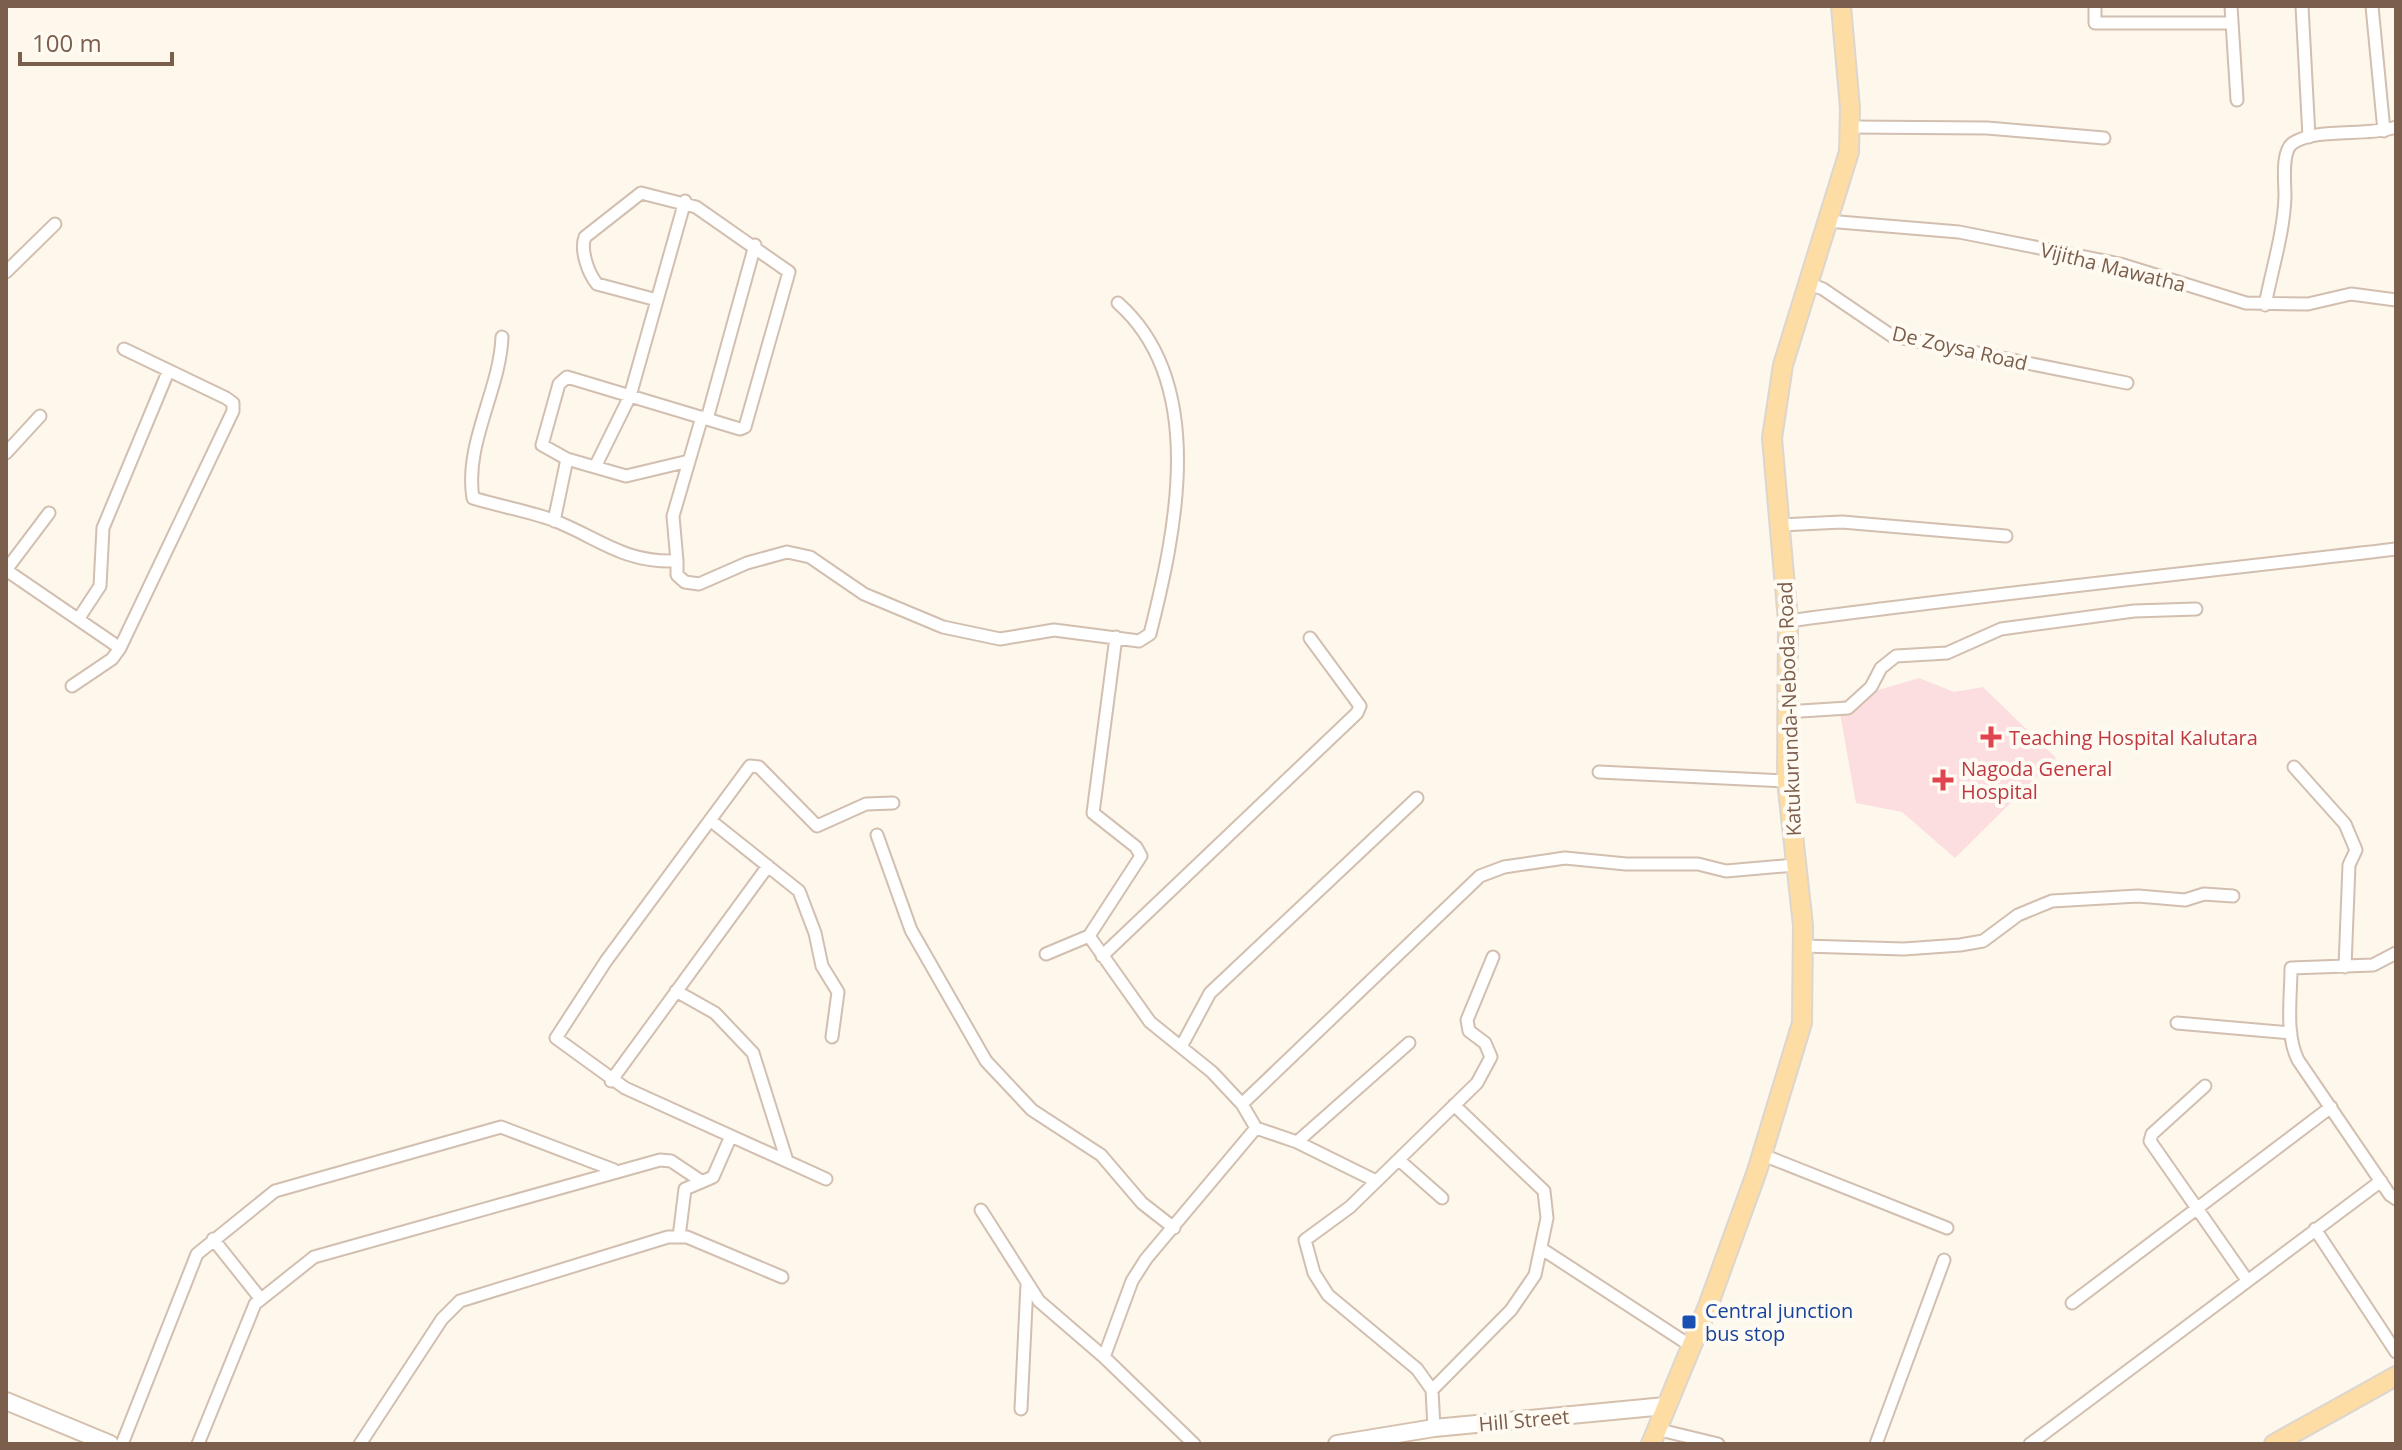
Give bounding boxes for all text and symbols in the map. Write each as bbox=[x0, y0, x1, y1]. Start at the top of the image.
scale bar bbox=[20, 16, 172, 66]
text: 100 m bbox=[32, 26, 102, 59]
street label: Vijitha Mawatha bbox=[2037, 236, 2189, 298]
street label: De Zoysa Road bbox=[1890, 319, 2030, 377]
street label: Katukurunda-Neboda Road bbox=[1771, 581, 1807, 837]
place label: Teaching Hospital Kalutara bbox=[2009, 724, 2258, 751]
marker: Teaching Hospital Kalutara bbox=[1980, 726, 2002, 748]
place label: Nagoda General Hospital bbox=[1961, 755, 2112, 805]
marker: Nagoda General Hospital bbox=[1932, 769, 1954, 791]
place label: Central junction bus stop bbox=[1705, 1297, 1853, 1347]
marker: Central junction bus stop bbox=[1680, 1313, 1698, 1331]
street label: Hill Street bbox=[1478, 1403, 1570, 1437]

